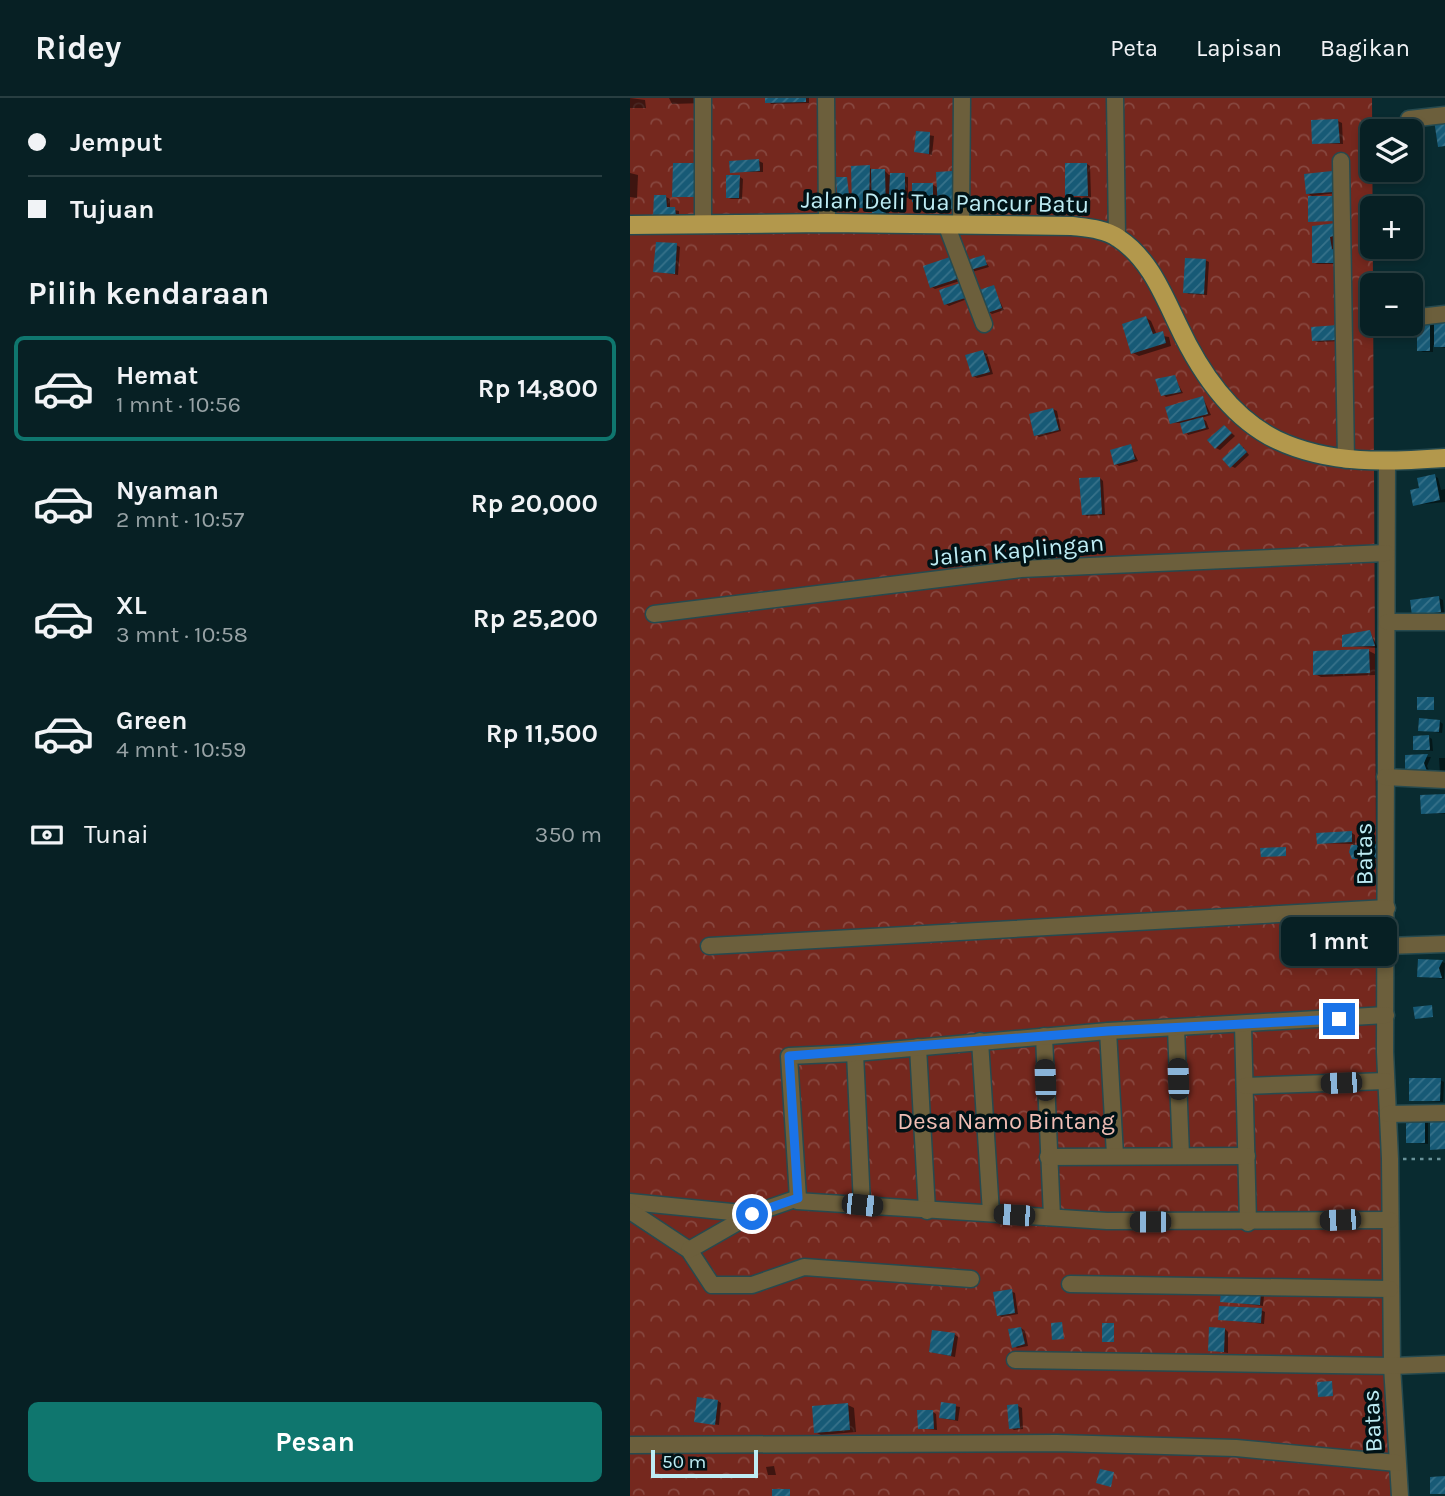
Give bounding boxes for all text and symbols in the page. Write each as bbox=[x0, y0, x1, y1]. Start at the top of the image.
text: Ridey bbox=[35, 29, 121, 67]
text: Peta bbox=[1110, 34, 1158, 62]
text: Lapisan bbox=[1196, 34, 1282, 62]
text: Bagikan bbox=[1320, 34, 1410, 62]
map controls bbox=[1360, 119, 1423, 336]
button: layers bbox=[1360, 119, 1423, 182]
text: Jemput bbox=[70, 127, 162, 158]
street label: Jalan Deli Tua Pancur Batu bbox=[801, 185, 1089, 219]
text: Tujuan bbox=[70, 194, 154, 225]
button: + bbox=[1360, 196, 1423, 259]
button: − bbox=[1360, 273, 1423, 336]
text: Pilih kendaraan bbox=[28, 275, 269, 312]
icon: car bbox=[32, 357, 95, 420]
text: Hemat bbox=[116, 360, 198, 391]
text: Rp 14,800 bbox=[478, 373, 598, 404]
text: 1 mnt · 10:56 bbox=[116, 391, 241, 418]
icon: car bbox=[32, 472, 95, 535]
text: Nyaman bbox=[116, 475, 219, 506]
text: Rp 20,000 bbox=[471, 488, 598, 519]
text: 2 mnt · 10:57 bbox=[116, 506, 244, 533]
street label: Jalan Kaplingan bbox=[929, 528, 1105, 572]
icon: car bbox=[32, 587, 95, 650]
text: XL bbox=[116, 590, 147, 621]
text: Rp 25,200 bbox=[473, 603, 598, 634]
text: 3 mnt · 10:58 bbox=[116, 621, 248, 648]
icon: car bbox=[32, 702, 95, 765]
text: Green bbox=[116, 705, 188, 736]
text: Rp 11,500 bbox=[486, 718, 598, 749]
text: 4 mnt · 10:59 bbox=[116, 736, 246, 763]
icon: cash bbox=[28, 816, 66, 854]
text: Tunai bbox=[84, 819, 149, 850]
text: 350 m bbox=[535, 821, 602, 848]
street label: Batas bbox=[1349, 822, 1379, 886]
callout: 1 mnt bbox=[1281, 918, 1397, 967]
text: 1 mnt bbox=[1309, 928, 1369, 955]
route end bbox=[1323, 1003, 1355, 1035]
car bbox=[1167, 1058, 1190, 1100]
car bbox=[1034, 1059, 1057, 1101]
car bbox=[1320, 1072, 1363, 1094]
park label: Desa Namo Bintang bbox=[897, 1107, 1115, 1135]
car bbox=[841, 1192, 884, 1218]
route start bbox=[736, 1198, 768, 1230]
car bbox=[993, 1203, 1036, 1227]
car bbox=[1319, 1209, 1362, 1231]
car bbox=[1130, 1212, 1172, 1233]
street label: Batas bbox=[1356, 1389, 1388, 1453]
button: Pesan bbox=[28, 1402, 602, 1482]
scale bar bbox=[651, 1447, 758, 1479]
text: 50 m bbox=[662, 1451, 706, 1473]

